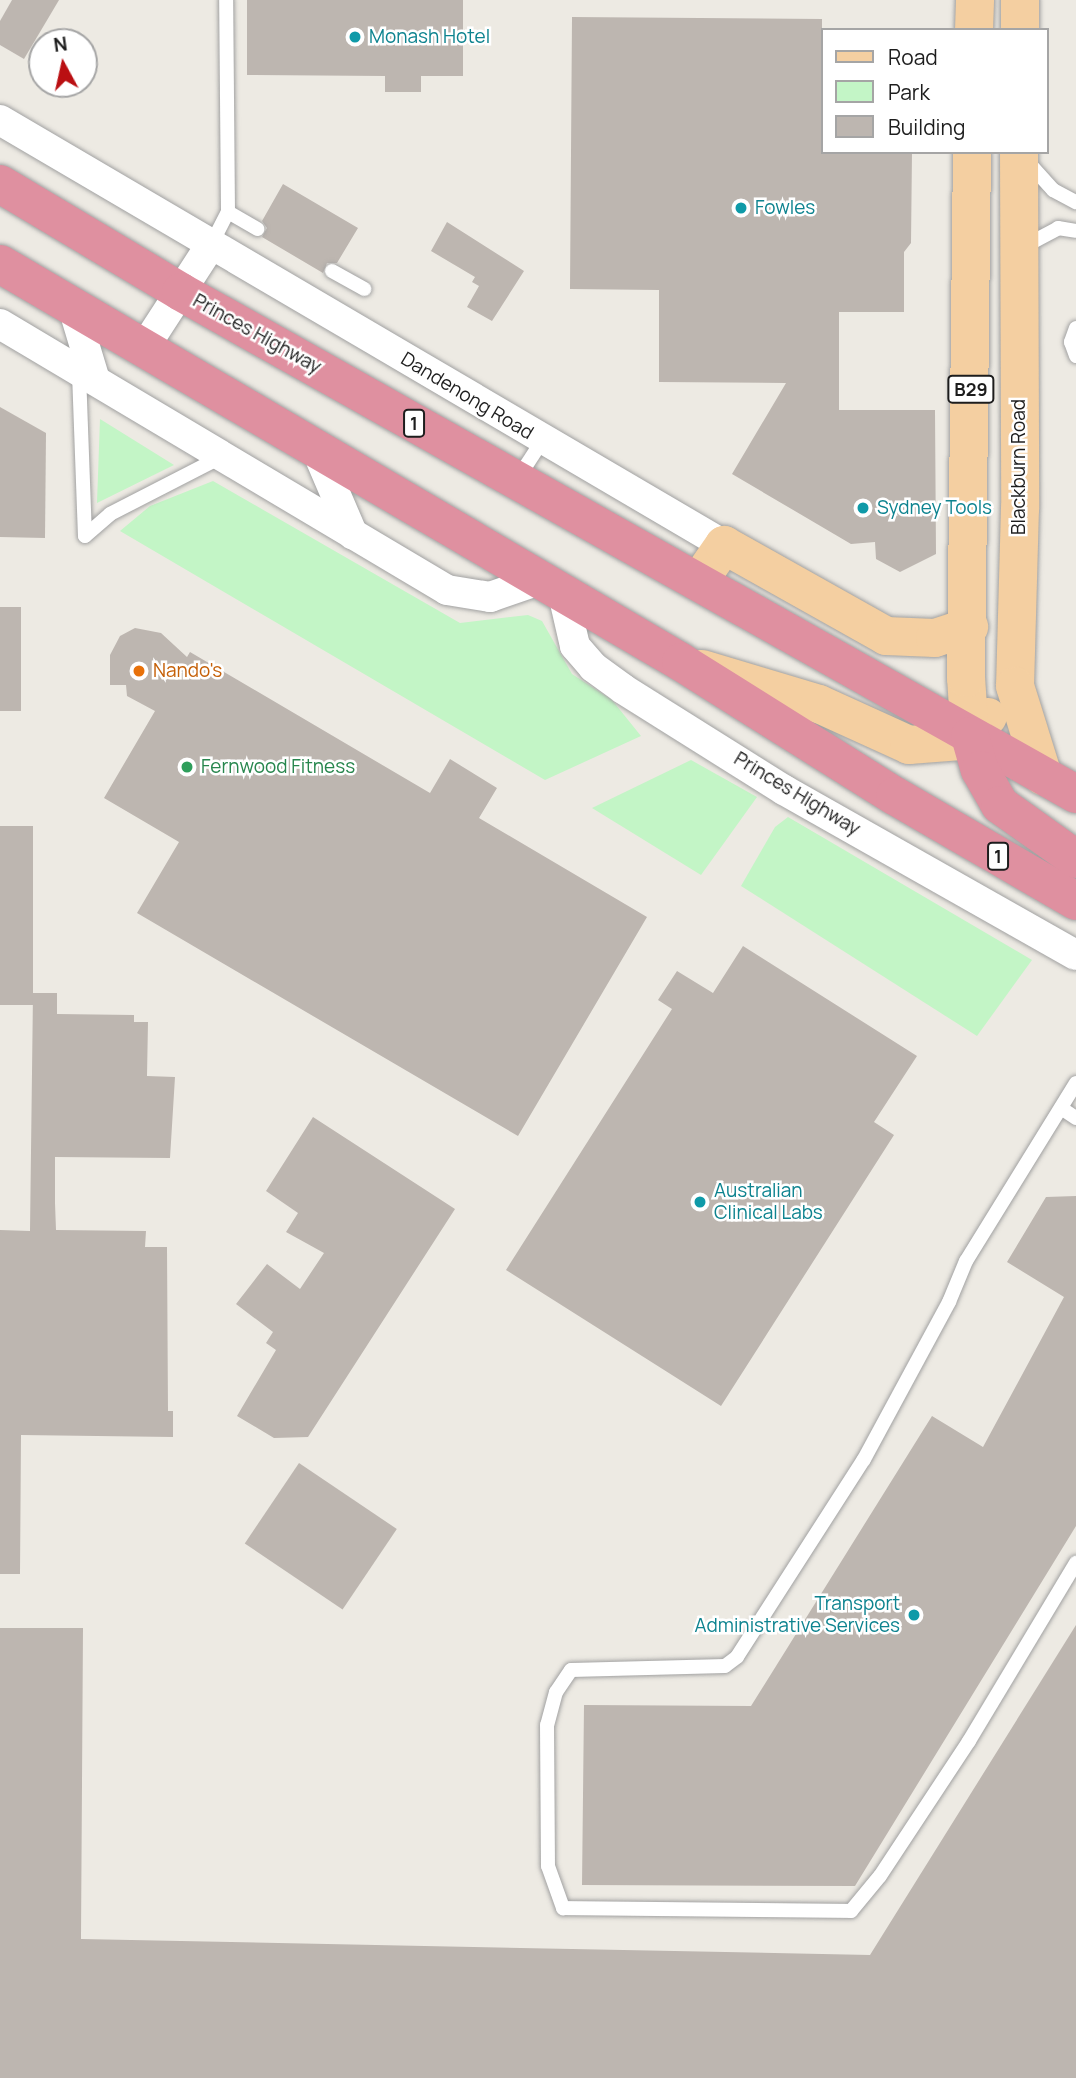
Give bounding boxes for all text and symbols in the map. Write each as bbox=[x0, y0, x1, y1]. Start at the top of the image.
place label: Monash Hotel bbox=[369, 26, 490, 48]
north arrow bbox=[28, 28, 98, 98]
legend bbox=[820, 28, 1048, 154]
marker: Monash Hotel bbox=[347, 29, 363, 45]
text: N bbox=[52, 30, 69, 58]
text: Road bbox=[888, 43, 938, 71]
text: Park bbox=[888, 78, 930, 106]
text: Building bbox=[888, 113, 965, 141]
place label: Fowles bbox=[755, 197, 815, 219]
marker: Fowles bbox=[733, 200, 749, 216]
street label: Princes Highway bbox=[189, 289, 325, 379]
street label: Dandenong Road bbox=[397, 347, 537, 445]
road number: B29 bbox=[946, 374, 996, 404]
street label: Blackburn Road bbox=[1008, 399, 1030, 535]
road number: 1 bbox=[402, 408, 426, 438]
place label: Sydney Tools bbox=[877, 497, 992, 519]
marker: Sydney Tools bbox=[855, 500, 871, 516]
place label: Nando's bbox=[153, 660, 222, 682]
marker: Nando's bbox=[131, 663, 147, 679]
street label: Princes Highway bbox=[730, 747, 864, 841]
place label: Fernwood Fitness bbox=[201, 756, 355, 778]
marker: Fernwood Fitness bbox=[179, 759, 195, 775]
road number: 1 bbox=[986, 842, 1010, 870]
place label: Australian Clinical Labs bbox=[714, 1180, 823, 1224]
marker: Australian Clinical Labs bbox=[692, 1194, 708, 1210]
place label: Transport Administrative Services bbox=[695, 1593, 900, 1637]
marker: Transport Administrative Services bbox=[906, 1607, 922, 1623]

